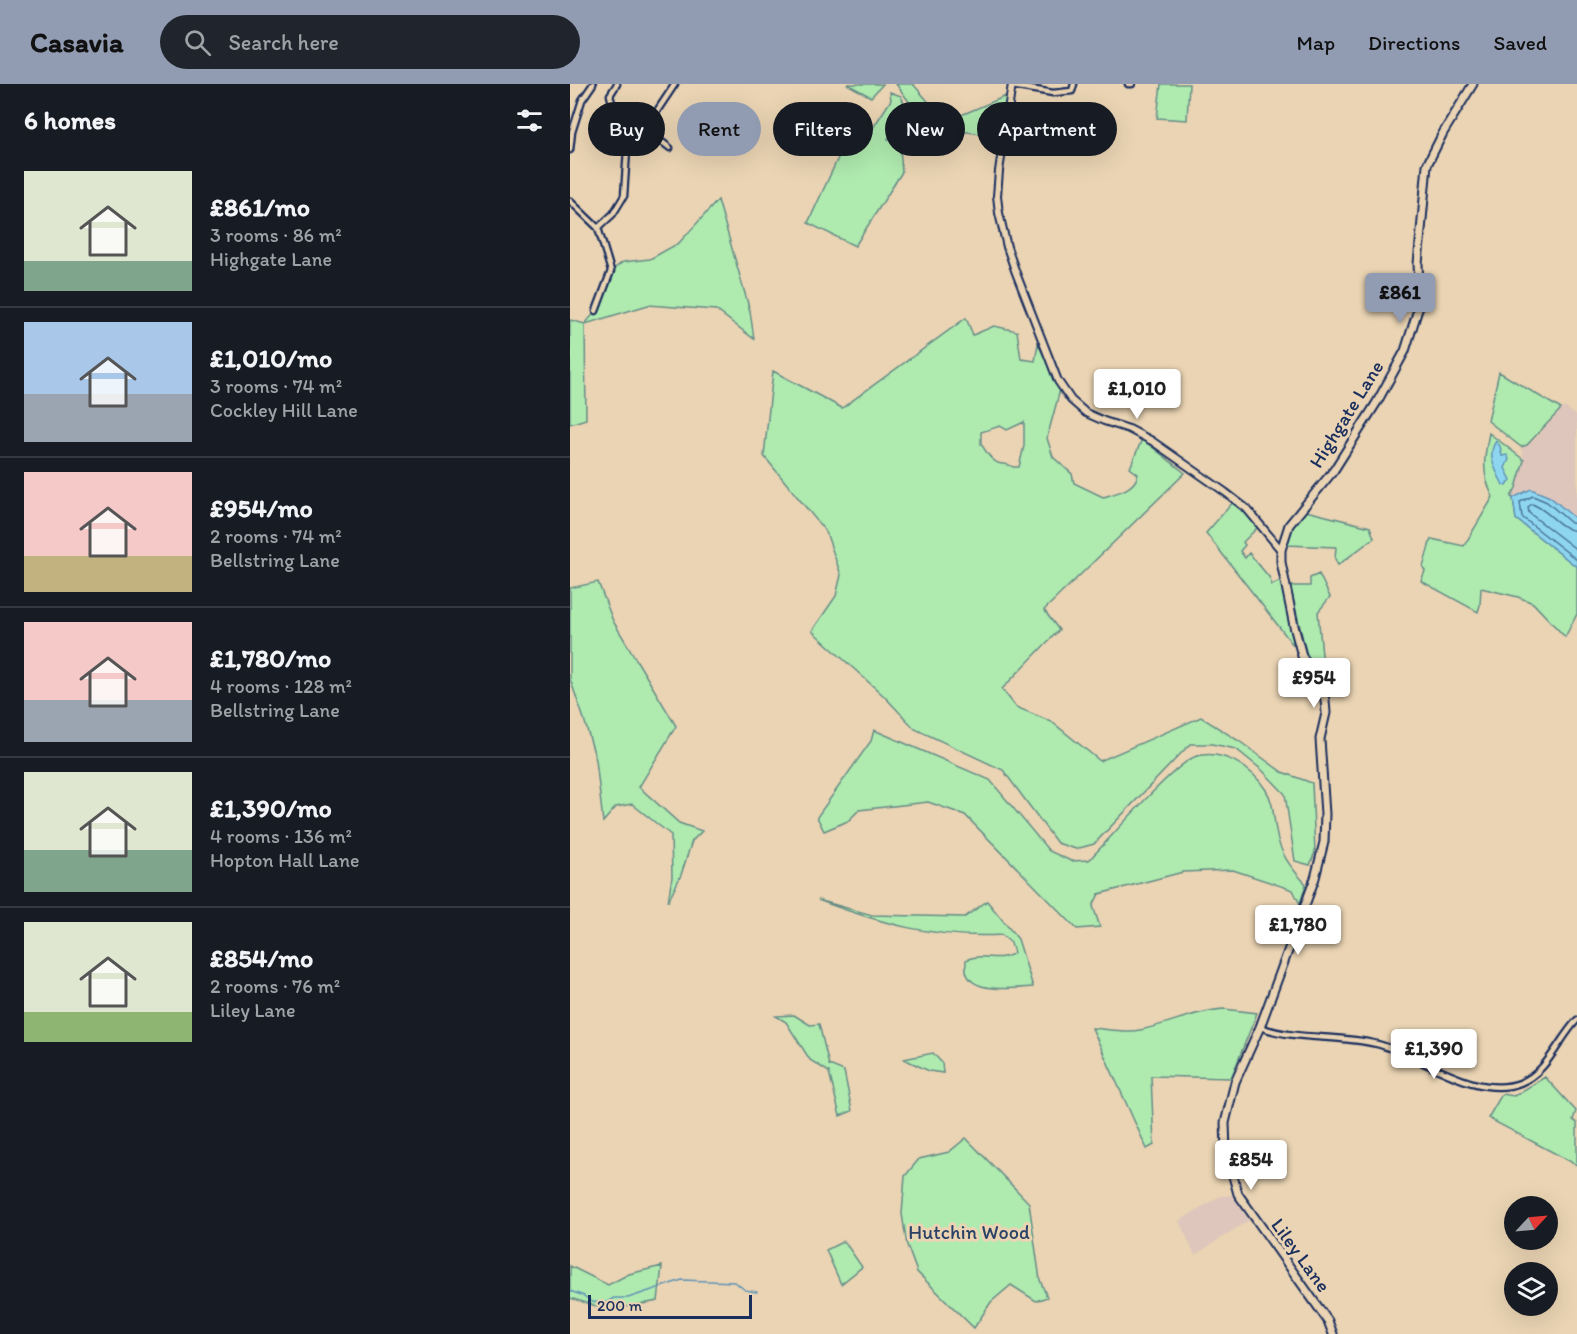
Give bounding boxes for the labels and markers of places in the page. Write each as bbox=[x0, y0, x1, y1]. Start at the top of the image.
pin: £861 bbox=[1364, 273, 1436, 324]
pin: £1,010 bbox=[1088, 369, 1186, 420]
pin: £954 bbox=[1278, 658, 1350, 709]
pin: £1,780 bbox=[1249, 905, 1347, 956]
pin: £1,390 bbox=[1385, 1029, 1483, 1080]
pin: £854 bbox=[1215, 1140, 1287, 1191]

